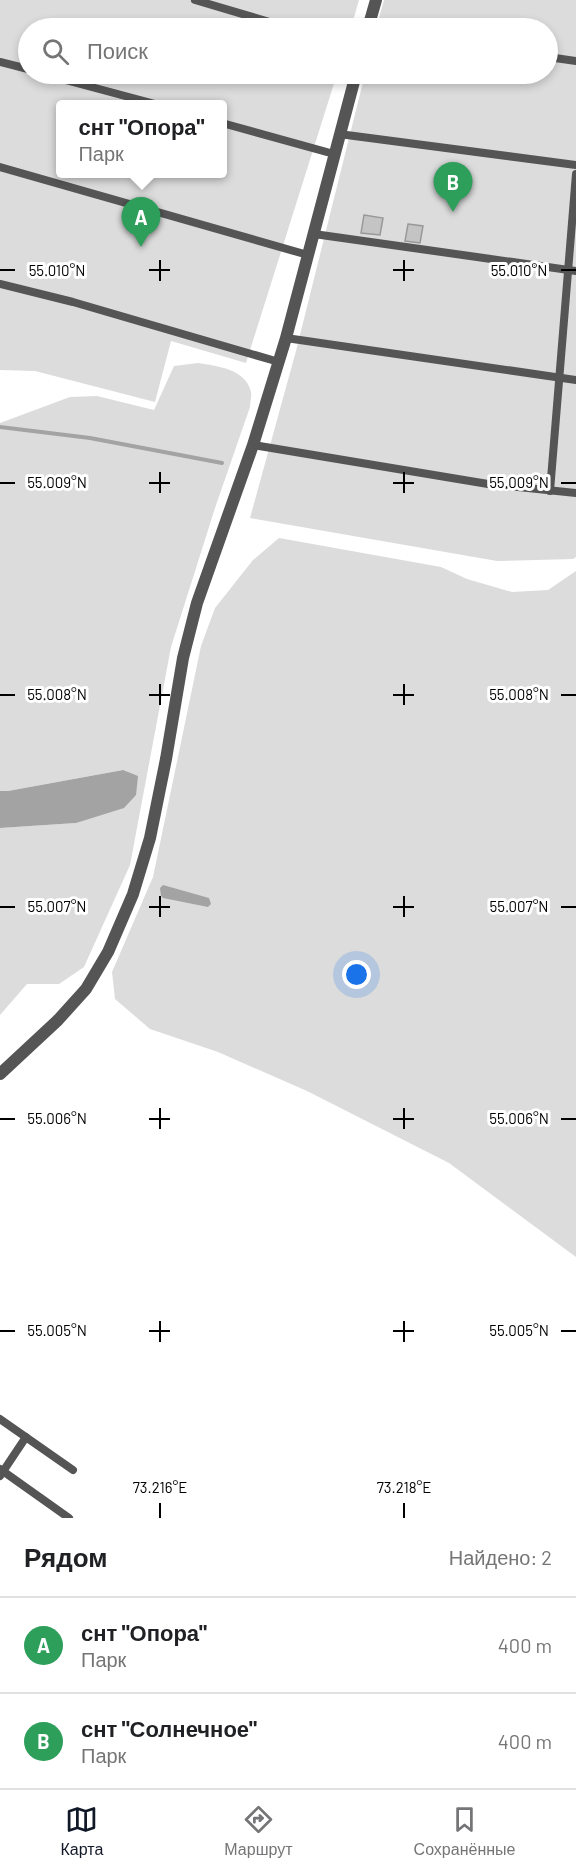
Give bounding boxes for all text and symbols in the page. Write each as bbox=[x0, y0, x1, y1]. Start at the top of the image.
search box bbox=[18, 18, 558, 84]
icon: search bbox=[39, 35, 72, 68]
text: Поиск bbox=[87, 37, 148, 63]
popup bbox=[56, 100, 227, 178]
text: снт "Опора" bbox=[78, 113, 205, 139]
text: Парк bbox=[78, 141, 124, 165]
pin: B bbox=[434, 162, 472, 212]
pin: A bbox=[122, 198, 160, 247]
text: 55.010°N bbox=[29, 261, 85, 279]
text: 55.010°N bbox=[491, 261, 547, 279]
text: 55.009°N bbox=[27, 473, 87, 491]
text: 55.009°N bbox=[489, 473, 549, 491]
text: 55.008°N bbox=[27, 685, 87, 703]
text: 55.008°N bbox=[489, 685, 549, 703]
text: 55.007°N bbox=[28, 897, 86, 915]
text: 55.007°N bbox=[490, 897, 548, 915]
your location bbox=[342, 960, 371, 989]
text: 55.006°N bbox=[27, 1109, 87, 1127]
text: 55.006°N bbox=[489, 1109, 549, 1127]
text: 55.005°N bbox=[27, 1321, 87, 1339]
text: 55.005°N bbox=[489, 1321, 549, 1339]
text: 73.216°E bbox=[133, 1478, 187, 1496]
text: 73.218°E bbox=[377, 1478, 431, 1496]
text: Рядом bbox=[24, 1541, 107, 1572]
text: Найдено: 2 bbox=[449, 1545, 552, 1569]
text: снт "Опора" bbox=[81, 1619, 207, 1645]
text: A bbox=[37, 1633, 50, 1657]
text: 400 m bbox=[498, 1633, 552, 1657]
text: Парк bbox=[81, 1647, 126, 1671]
text: снт "Солнечное" bbox=[81, 1715, 257, 1741]
text: B bbox=[37, 1729, 50, 1753]
text: 400 m bbox=[498, 1729, 552, 1753]
text: Парк bbox=[81, 1743, 126, 1767]
tab: Карта bbox=[61, 1803, 103, 1859]
tab: Маршрут bbox=[224, 1803, 293, 1859]
tab: Сохранённые bbox=[414, 1803, 515, 1859]

